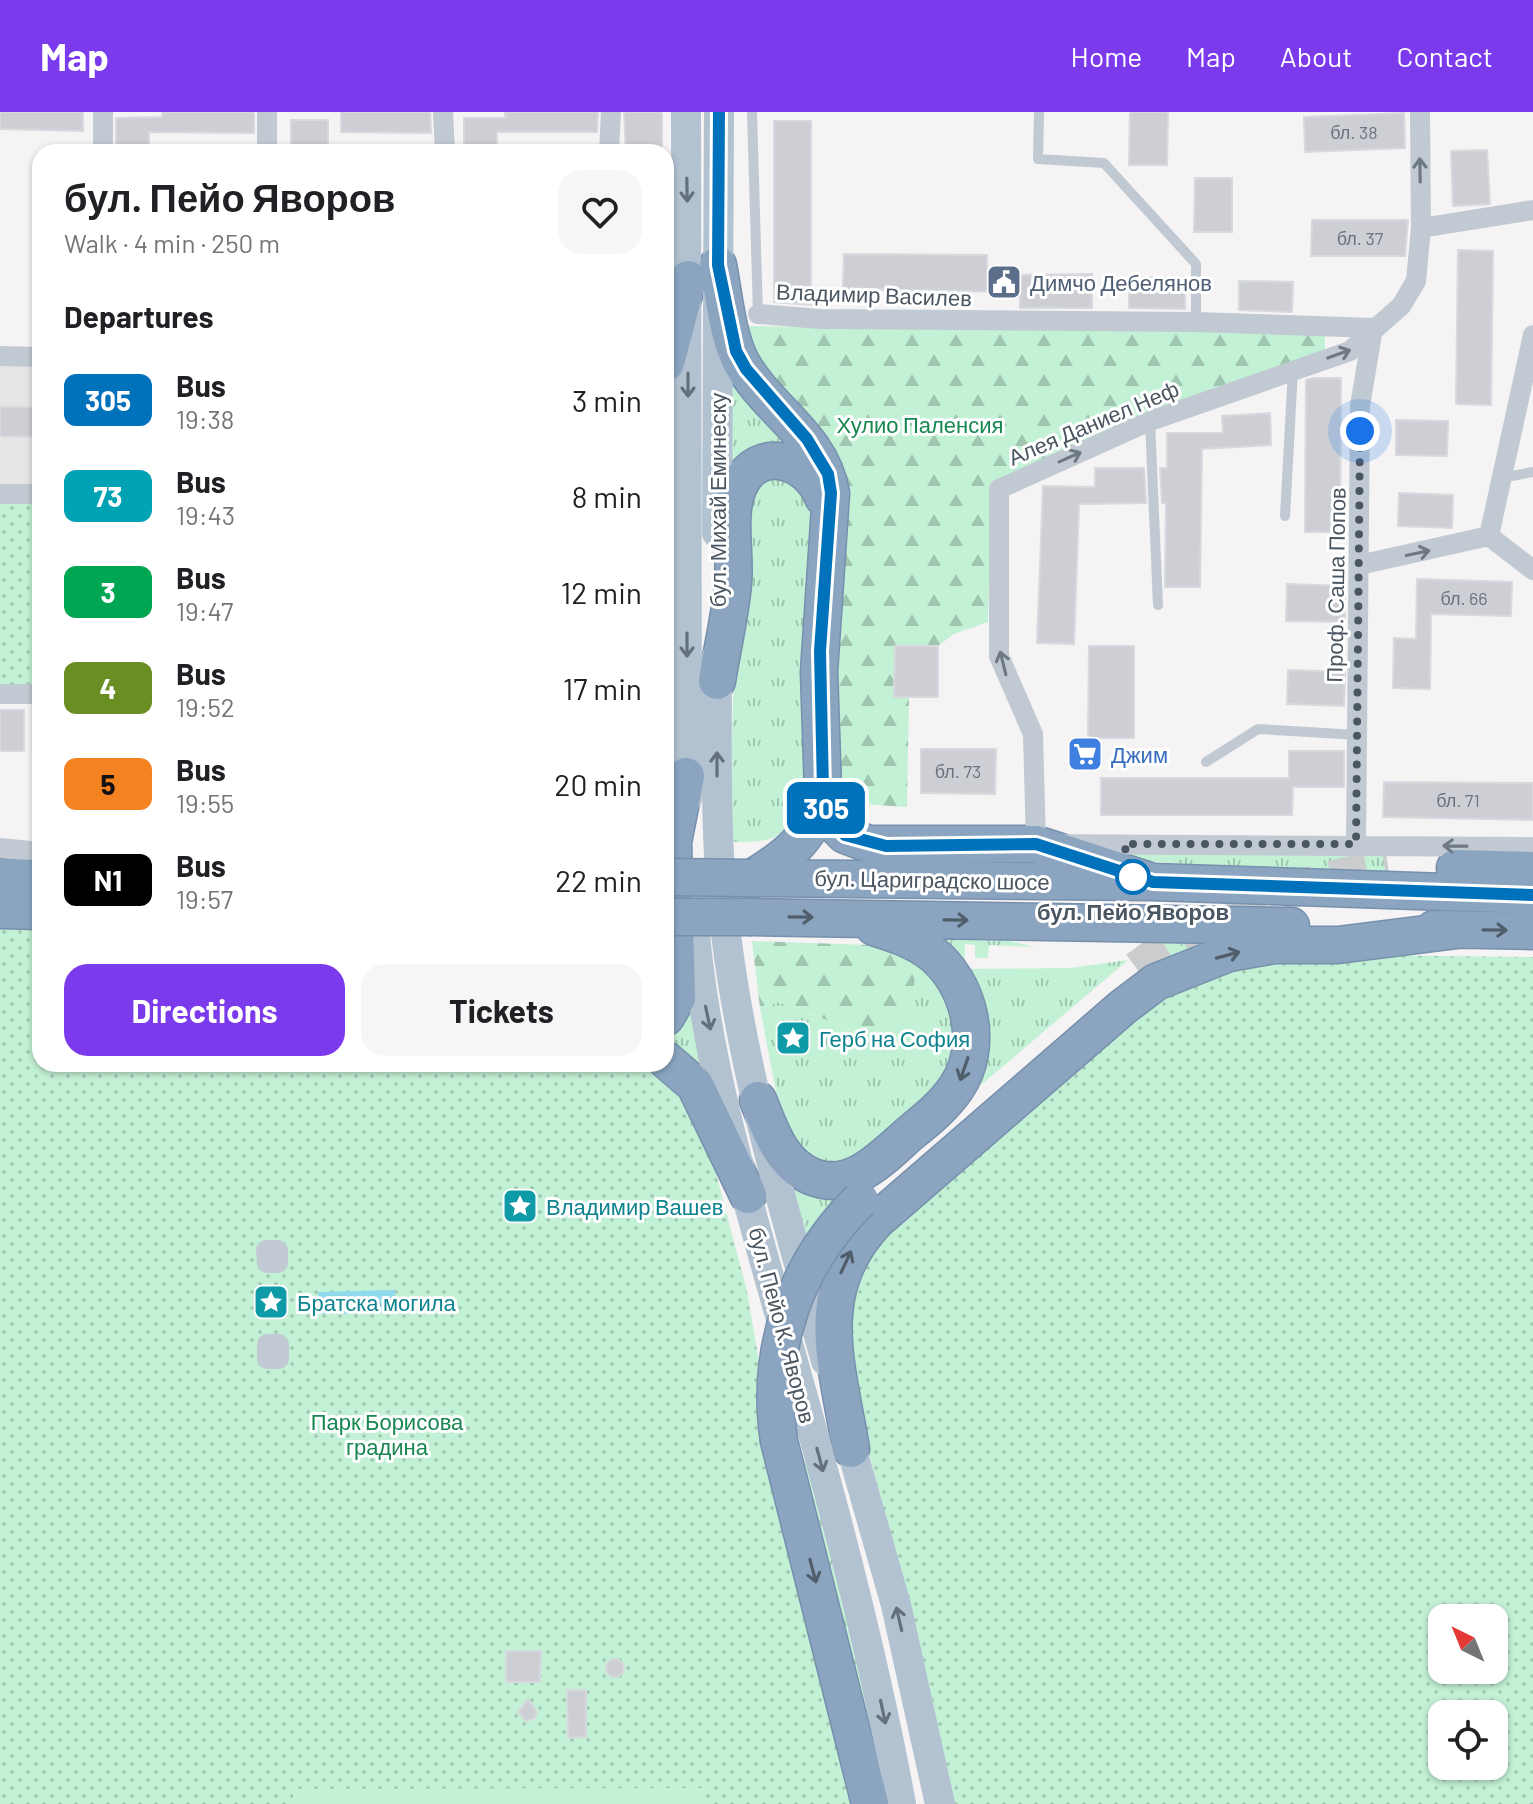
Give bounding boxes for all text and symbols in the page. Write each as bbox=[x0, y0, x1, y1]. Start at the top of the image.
text: Map bbox=[40, 33, 109, 79]
text: Home bbox=[1071, 39, 1142, 73]
text: Map bbox=[1186, 39, 1236, 73]
text: About bbox=[1280, 39, 1352, 73]
text: Contact bbox=[1396, 39, 1493, 73]
house number: бл. 38 bbox=[1330, 121, 1378, 143]
one-way arrow bbox=[1412, 157, 1428, 184]
button: heart bbox=[558, 170, 642, 254]
text: бул. Пейо Яворов bbox=[64, 174, 395, 220]
one-way arrow bbox=[679, 176, 695, 203]
text: Walk · 4 min · 250 m bbox=[64, 227, 280, 258]
house number: бл. 37 bbox=[1337, 227, 1384, 249]
public building icon: Димчо Дебелянов bbox=[985, 263, 1023, 301]
place label: Димчо Дебелянов bbox=[1030, 269, 1212, 296]
street label: Владимир Василев bbox=[776, 278, 972, 311]
text: Departures bbox=[64, 298, 214, 334]
one-way arrow bbox=[1326, 346, 1351, 360]
text: Bus bbox=[176, 367, 226, 403]
one-way arrow bbox=[680, 371, 696, 398]
street label: Алея Даниел Неф bbox=[1004, 374, 1183, 471]
text: 3 min bbox=[572, 382, 642, 418]
text: 305 bbox=[85, 383, 131, 417]
street label: бул. Михай Еминеску bbox=[704, 393, 731, 607]
text: 19:38 bbox=[176, 403, 234, 434]
park label: Хулио Паленсия bbox=[837, 411, 1003, 438]
your location bbox=[1340, 411, 1380, 451]
one-way arrow bbox=[1058, 449, 1082, 464]
text: Bus bbox=[176, 463, 226, 499]
text: 8 min bbox=[572, 478, 642, 514]
text: 73 bbox=[93, 479, 123, 513]
street label: Проф. Саша Попов bbox=[1320, 487, 1351, 683]
text: 19:43 bbox=[176, 499, 235, 530]
one-way arrow bbox=[1405, 545, 1431, 560]
text: Bus bbox=[176, 559, 226, 595]
text: 12 min bbox=[561, 574, 642, 610]
text: 3 bbox=[100, 575, 116, 609]
house number: бл. 66 bbox=[1440, 587, 1488, 609]
text: 19:47 bbox=[176, 595, 233, 626]
one-way arrow bbox=[679, 631, 695, 658]
one-way arrow bbox=[994, 650, 1009, 676]
text: Bus bbox=[176, 655, 226, 691]
text: 17 min bbox=[563, 670, 642, 706]
text: 4 bbox=[100, 671, 116, 705]
text: 19:52 bbox=[176, 691, 235, 722]
supermarket icon: Джим bbox=[1066, 735, 1104, 773]
place label: Джим bbox=[1111, 741, 1168, 768]
text: Bus bbox=[176, 751, 226, 787]
one-way arrow bbox=[709, 751, 725, 778]
house number: бл. 73 bbox=[935, 760, 981, 782]
text: 20 min bbox=[554, 766, 642, 802]
text: 5 bbox=[100, 767, 116, 801]
line badge: 305 bbox=[780, 782, 872, 834]
text: 19:55 bbox=[176, 787, 234, 818]
house number: бл. 71 bbox=[1436, 789, 1480, 811]
text: 305 bbox=[803, 791, 849, 825]
one-way arrow bbox=[1442, 838, 1469, 854]
text: Bus bbox=[176, 847, 226, 883]
marker: бул. Пейо Яворов bbox=[1116, 860, 1150, 894]
text: 22 min bbox=[555, 862, 642, 898]
text: N1 bbox=[94, 863, 122, 897]
street label: бул. Цариградско шосе bbox=[814, 864, 1050, 895]
text: 19:57 bbox=[176, 883, 233, 914]
place label: бул. Пейо Яворов bbox=[1037, 898, 1229, 925]
one-way arrow bbox=[787, 910, 814, 925]
one-way arrow bbox=[942, 912, 969, 928]
one-way arrow bbox=[1481, 923, 1508, 938]
one-way arrow bbox=[1215, 946, 1241, 961]
button: Directions bbox=[64, 964, 345, 1056]
button: Tickets bbox=[361, 964, 642, 1056]
one-way arrow bbox=[701, 1005, 716, 1030]
place icon: Герб на София bbox=[774, 1019, 812, 1057]
place label: Герб на София bbox=[819, 1025, 970, 1052]
one-way arrow bbox=[956, 1056, 970, 1081]
place icon: Владимир Вашев bbox=[501, 1187, 539, 1225]
place label: Владимир Вашев bbox=[546, 1193, 723, 1220]
street label: бул. Пейо К. Яворов bbox=[743, 1224, 822, 1426]
one-way arrow bbox=[839, 1251, 854, 1275]
place icon: Братска могила bbox=[252, 1283, 290, 1321]
place label: Братска могила bbox=[297, 1289, 457, 1316]
park label: Парк Борисова градина bbox=[311, 1408, 464, 1460]
one-way arrow bbox=[813, 1446, 828, 1472]
one-way arrow bbox=[807, 1557, 822, 1583]
north arrow bbox=[1428, 1604, 1508, 1684]
map controls bbox=[1428, 1604, 1508, 1780]
one-way arrow bbox=[891, 1606, 906, 1632]
one-way arrow bbox=[876, 1699, 891, 1724]
button: locate bbox=[1428, 1700, 1508, 1780]

